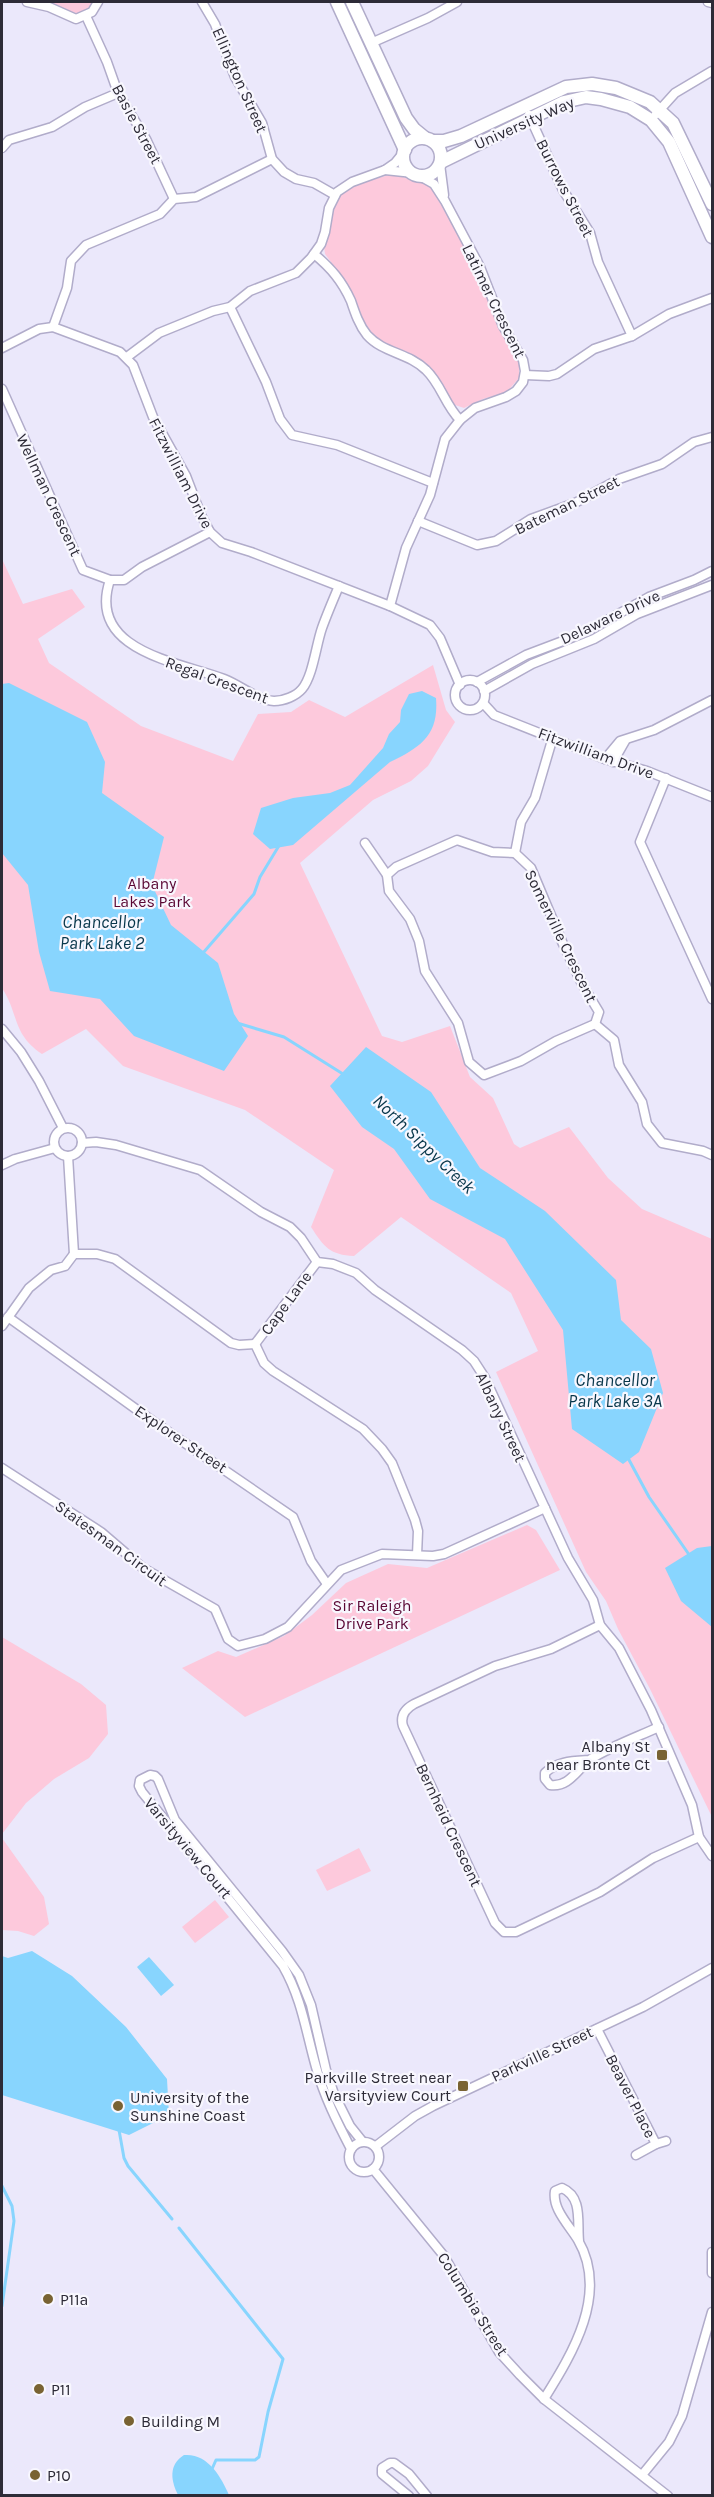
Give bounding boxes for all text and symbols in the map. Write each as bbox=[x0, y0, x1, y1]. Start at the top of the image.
street label: Ellington Street bbox=[208, 24, 272, 136]
street label: Basie Street bbox=[108, 81, 166, 167]
street label: University Way bbox=[471, 92, 577, 154]
street label: Burrows Street bbox=[532, 136, 598, 240]
street label: Latimer Crescent bbox=[458, 241, 530, 361]
street label: Fitzwilliam Drive bbox=[145, 414, 217, 532]
street label: Wellman Crescent bbox=[12, 431, 86, 559]
street label: Bateman Street bbox=[512, 471, 622, 539]
street label: Delaware Drive bbox=[557, 586, 663, 648]
street label: Regal Crescent bbox=[163, 653, 271, 707]
street label: Fitzwilliam Drive bbox=[536, 723, 656, 783]
street label: Somerville Crescent bbox=[521, 866, 601, 1006]
park label: Albany Lakes Park bbox=[113, 874, 191, 911]
water label: Chancellor Park Lake 2 bbox=[60, 911, 145, 954]
water label: North Sippy Creek bbox=[368, 1090, 480, 1199]
street label: Cape Lane bbox=[257, 1267, 315, 1339]
street label: Albany Street bbox=[472, 1369, 530, 1465]
water label: Chancellor Park Lake 3A bbox=[568, 1369, 662, 1412]
street label: Explorer Street bbox=[131, 1401, 231, 1477]
street label: Statesman Circuit bbox=[51, 1496, 171, 1590]
park label: Sir Raleigh Drive Park bbox=[333, 1596, 411, 1633]
place label: Albany St near Bronte Ct bbox=[546, 1737, 650, 1774]
marker: Albany St near Bronte Ct bbox=[655, 1748, 669, 1762]
street label: Bernheid Crescent bbox=[412, 1760, 486, 1890]
street label: Varsityview Court bbox=[140, 1794, 236, 1902]
street label: Parkville Street bbox=[488, 2022, 596, 2086]
street label: Beaver Place bbox=[602, 2051, 660, 2141]
place label: Parkville Street near Varsityview Court bbox=[305, 2068, 451, 2105]
marker: Parkville Street near Varsityview Court bbox=[456, 2079, 470, 2093]
place label: University of the Sunshine Coast bbox=[130, 2088, 249, 2125]
marker: University of the Sunshine Coast bbox=[111, 2099, 125, 2113]
street label: Columbia Street bbox=[434, 2249, 512, 2359]
place label: P11a bbox=[60, 2290, 88, 2309]
marker: P11a bbox=[41, 2292, 55, 2306]
place label: P11 bbox=[51, 2380, 70, 2399]
marker: P11 bbox=[32, 2382, 46, 2396]
place label: Building M bbox=[141, 2412, 220, 2431]
marker: Building M bbox=[122, 2414, 136, 2428]
place label: P10 bbox=[47, 2466, 71, 2485]
marker: P10 bbox=[28, 2468, 42, 2482]

